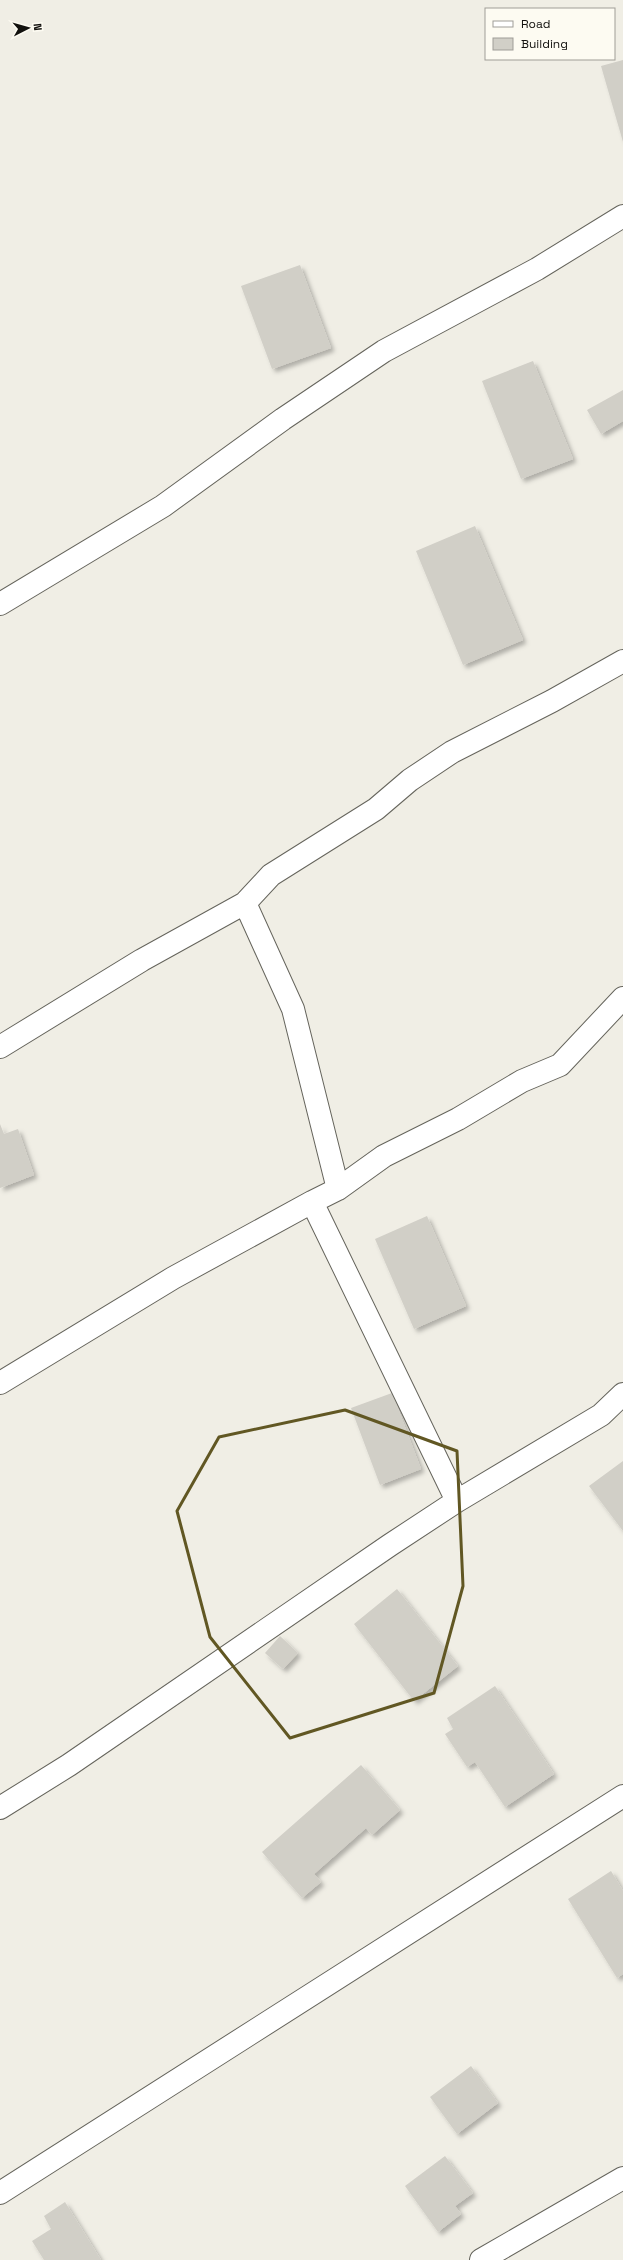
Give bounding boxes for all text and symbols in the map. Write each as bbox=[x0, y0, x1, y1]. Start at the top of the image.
north arrow bbox=[8, 8, 48, 48]
legend bbox=[485, 8, 615, 60]
text: Road bbox=[521, 16, 550, 32]
text: N bbox=[31, 23, 45, 31]
text: Building bbox=[521, 36, 568, 52]

